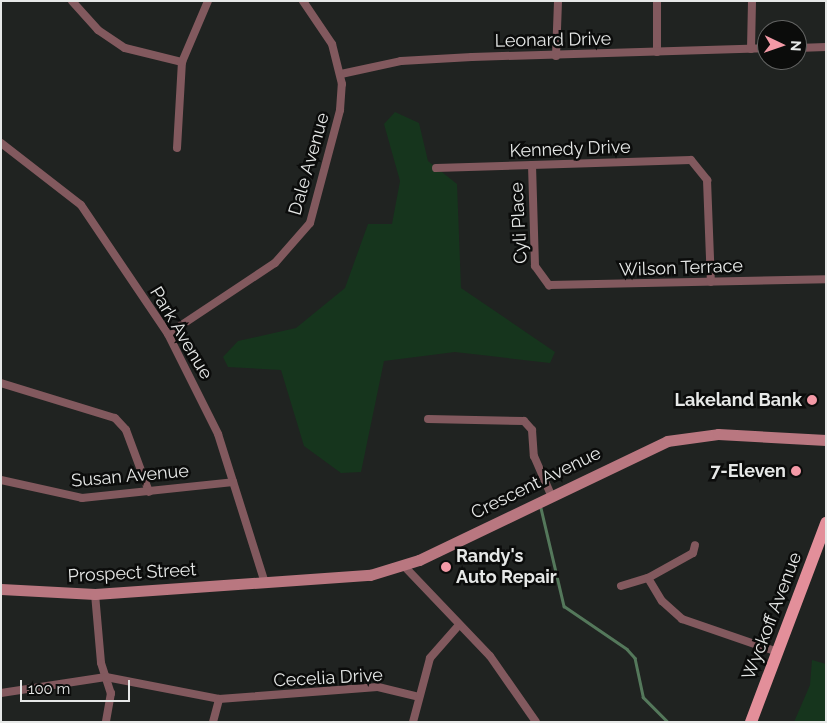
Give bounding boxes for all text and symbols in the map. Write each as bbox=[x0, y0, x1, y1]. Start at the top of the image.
north arrow bbox=[757, 20, 807, 70]
street label: Leonard Drive bbox=[494, 28, 612, 52]
text: N bbox=[788, 40, 804, 51]
street label: Dale Avenue bbox=[284, 110, 334, 218]
street label: Kennedy Drive bbox=[509, 136, 631, 162]
street label: Cyli Place bbox=[506, 182, 532, 264]
street label: Wilson Terrace bbox=[618, 255, 744, 281]
street label: Park Avenue bbox=[145, 283, 217, 383]
place label: Lakeland Bank bbox=[674, 389, 802, 411]
marker: Lakeland Bank bbox=[806, 394, 818, 406]
street label: Crescent Avenue bbox=[467, 442, 605, 524]
street label: Susan Avenue bbox=[70, 460, 190, 492]
place label: 7-Eleven bbox=[710, 460, 786, 482]
marker: 7-Eleven bbox=[790, 465, 802, 477]
place label: Randy's Auto Repair bbox=[456, 546, 557, 588]
street label: Wyckoff Avenue bbox=[738, 549, 806, 683]
street label: Prospect Street bbox=[67, 559, 197, 587]
marker: Randy's Auto Repair bbox=[440, 561, 452, 573]
street label: Cecelia Drive bbox=[273, 664, 383, 692]
scale bar bbox=[22, 670, 132, 702]
text: 100 m bbox=[28, 680, 70, 698]

